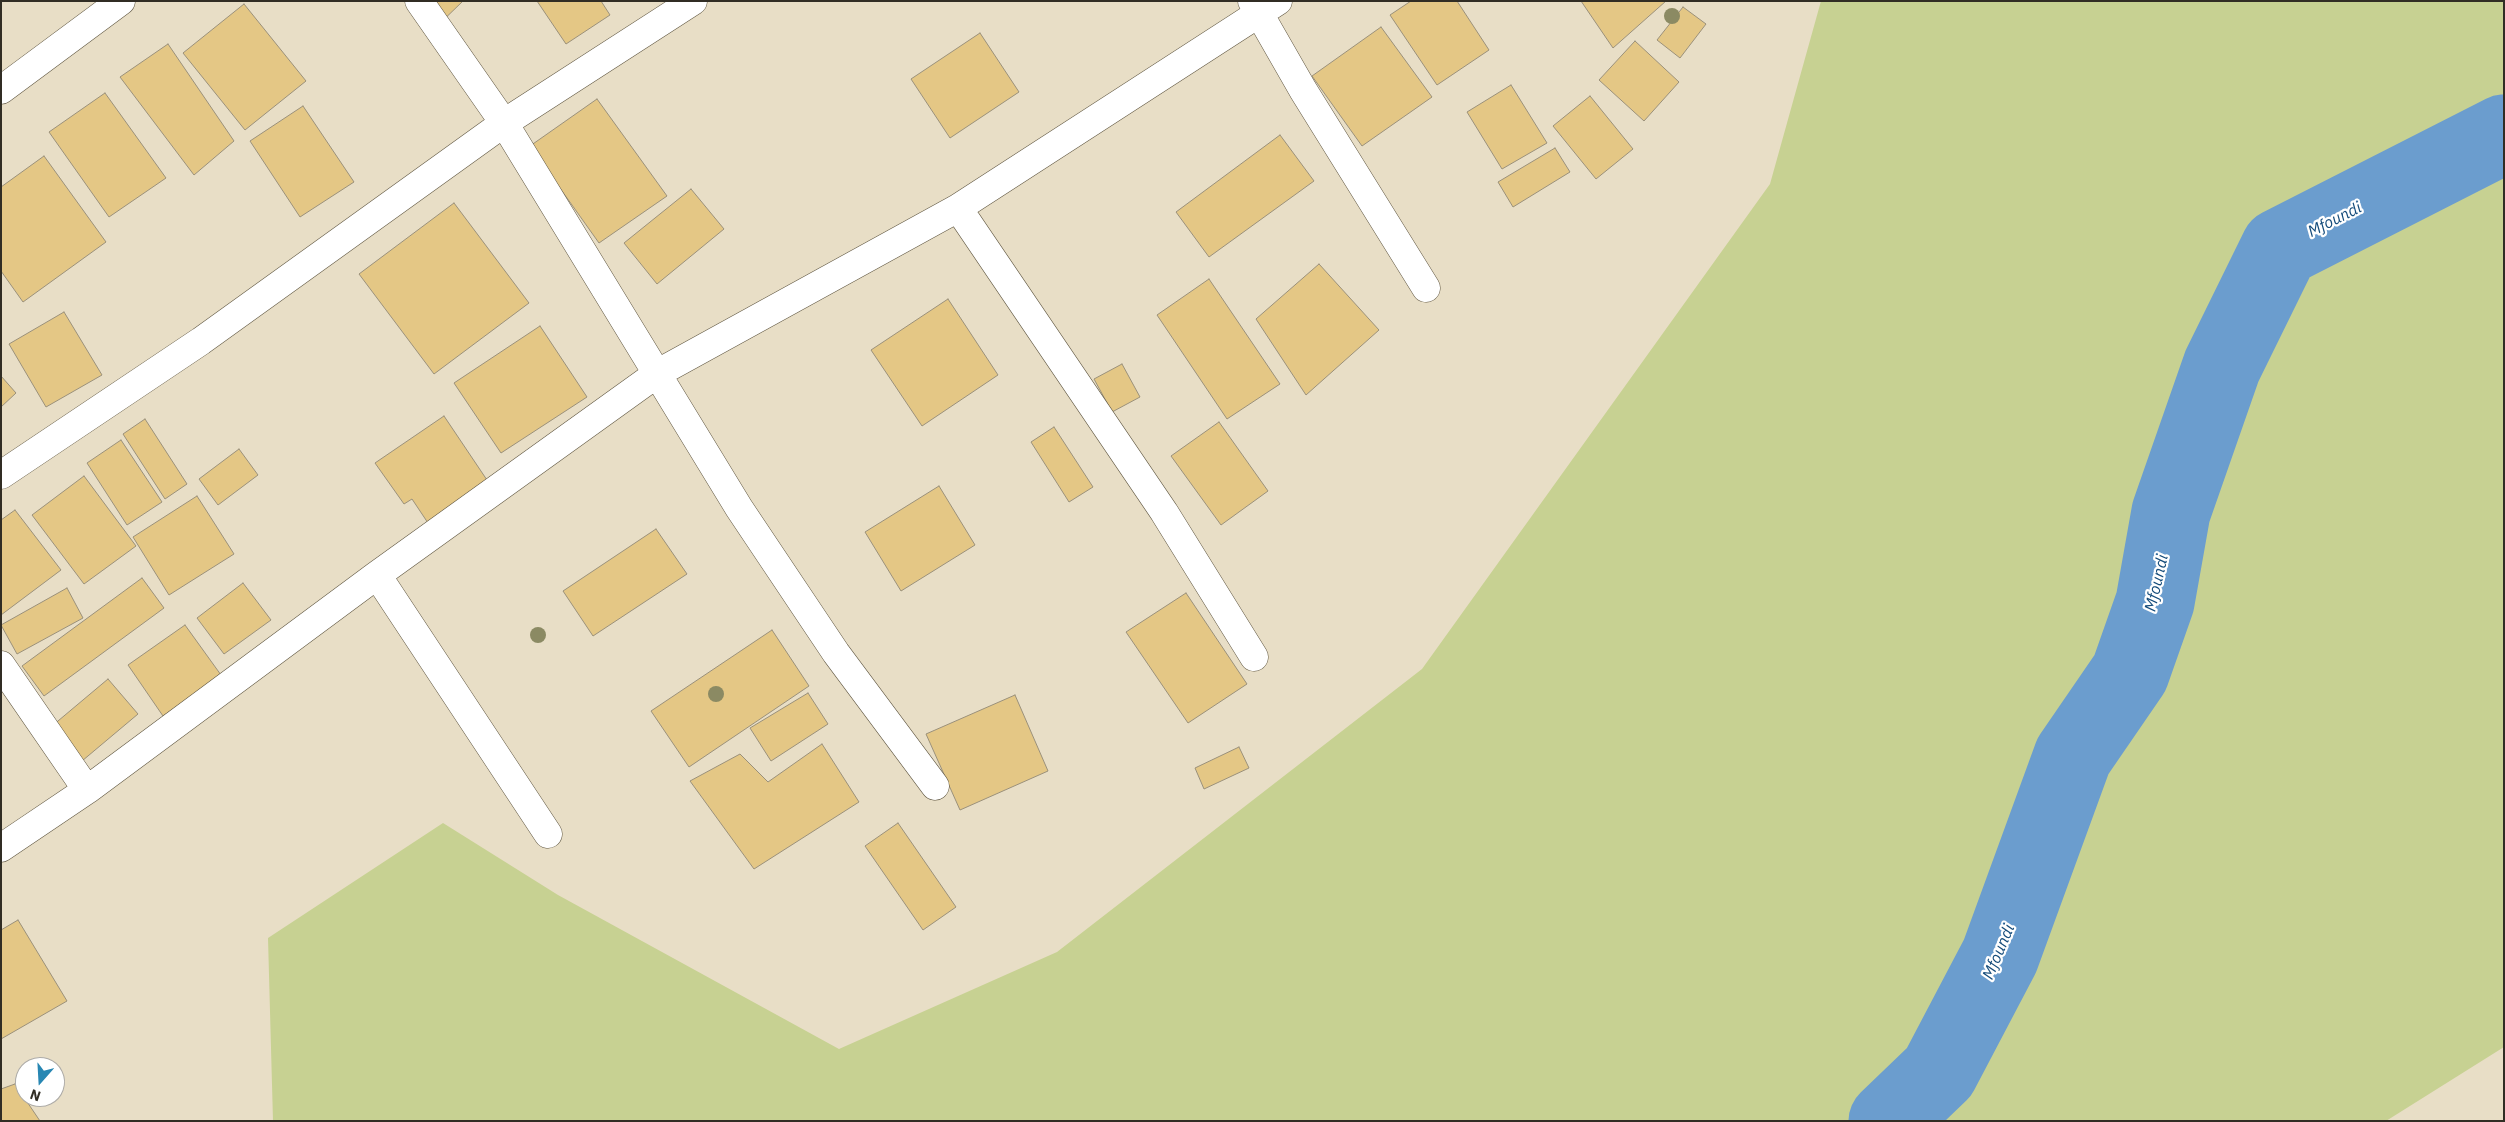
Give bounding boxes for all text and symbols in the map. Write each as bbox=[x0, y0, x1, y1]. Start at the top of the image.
water label: Mfoundi bbox=[2305, 198, 2365, 242]
water label: Mfoundi bbox=[2141, 553, 2173, 613]
water label: Mfoundi bbox=[1979, 922, 2019, 982]
north arrow bbox=[15, 1057, 65, 1107]
text: N bbox=[28, 1085, 43, 1105]

